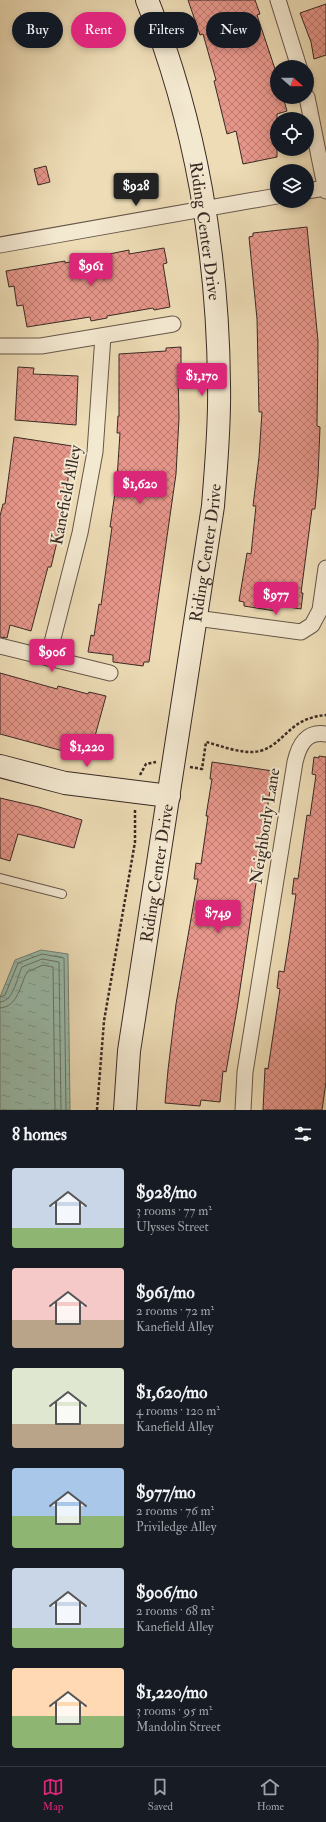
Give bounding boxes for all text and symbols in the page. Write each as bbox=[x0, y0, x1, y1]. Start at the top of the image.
chip: Buy bbox=[12, 12, 63, 48]
chip: Rent bbox=[71, 12, 126, 48]
chip: Filters bbox=[134, 12, 198, 48]
chip: New bbox=[206, 12, 261, 48]
north arrow bbox=[270, 60, 314, 104]
map controls bbox=[270, 60, 314, 208]
button: locate bbox=[270, 112, 314, 156]
street label: Riding Center Drive bbox=[185, 160, 225, 302]
button: layers bbox=[270, 164, 314, 208]
pin: $928 bbox=[112, 173, 160, 207]
text: $928 bbox=[123, 178, 149, 194]
pin: $961 bbox=[67, 253, 115, 287]
text: $961 bbox=[78, 258, 104, 274]
pin: $1,170 bbox=[169, 363, 235, 397]
text: $1,170 bbox=[186, 368, 218, 384]
street label: Kanefield Alley bbox=[46, 443, 87, 547]
pin: $1,620 bbox=[107, 471, 173, 505]
text: $1,620 bbox=[123, 476, 157, 492]
street label: Riding Center Drive bbox=[185, 483, 225, 624]
pin: $977 bbox=[252, 582, 300, 616]
text: $977 bbox=[263, 587, 289, 603]
pin: $906 bbox=[28, 639, 76, 673]
text: $906 bbox=[38, 644, 66, 660]
pin: $1,220 bbox=[54, 734, 120, 768]
text: $1,220 bbox=[70, 739, 104, 755]
street label: Neighborly Lane bbox=[245, 767, 286, 886]
street label: Riding Center Drive bbox=[135, 802, 177, 944]
pin: $749 bbox=[194, 900, 242, 934]
text: $749 bbox=[205, 905, 231, 921]
icon: filters bbox=[292, 1123, 314, 1145]
text: 8 homes bbox=[12, 1124, 67, 1145]
text: $928/mo bbox=[136, 1182, 197, 1203]
icon: home bbox=[44, 1184, 92, 1232]
text: 3 rooms · 77 m² bbox=[136, 1203, 212, 1219]
text: Ulysses Street bbox=[136, 1219, 209, 1235]
text: $961/mo bbox=[136, 1282, 195, 1303]
icon: home bbox=[44, 1284, 92, 1332]
text: 2 rooms · 72 m² bbox=[136, 1303, 214, 1319]
text: Kanefield Alley bbox=[136, 1319, 214, 1335]
text: $1,620/mo bbox=[136, 1382, 207, 1403]
icon: home bbox=[44, 1384, 92, 1432]
text: 4 rooms · 120 m² bbox=[136, 1403, 220, 1419]
text: Kanefield Alley bbox=[136, 1419, 214, 1435]
text: $977/mo bbox=[136, 1482, 195, 1503]
icon: home bbox=[44, 1484, 92, 1532]
text: 2 rooms · 76 m² bbox=[136, 1503, 214, 1519]
text: Priviledge Alley bbox=[136, 1519, 217, 1535]
text: $906/mo bbox=[136, 1582, 197, 1603]
icon: home bbox=[44, 1584, 92, 1632]
text: 2 rooms · 68 m² bbox=[136, 1603, 214, 1619]
text: Kanefield Alley bbox=[136, 1619, 214, 1635]
text: $1,220/mo bbox=[136, 1682, 207, 1703]
icon: home bbox=[44, 1684, 92, 1732]
text: 3 rooms · 95 m² bbox=[136, 1703, 212, 1719]
text: Mandolin Street bbox=[136, 1719, 221, 1735]
tab: Map bbox=[42, 1776, 64, 1813]
tab: Saved bbox=[148, 1776, 173, 1813]
tab: Home bbox=[257, 1776, 284, 1813]

